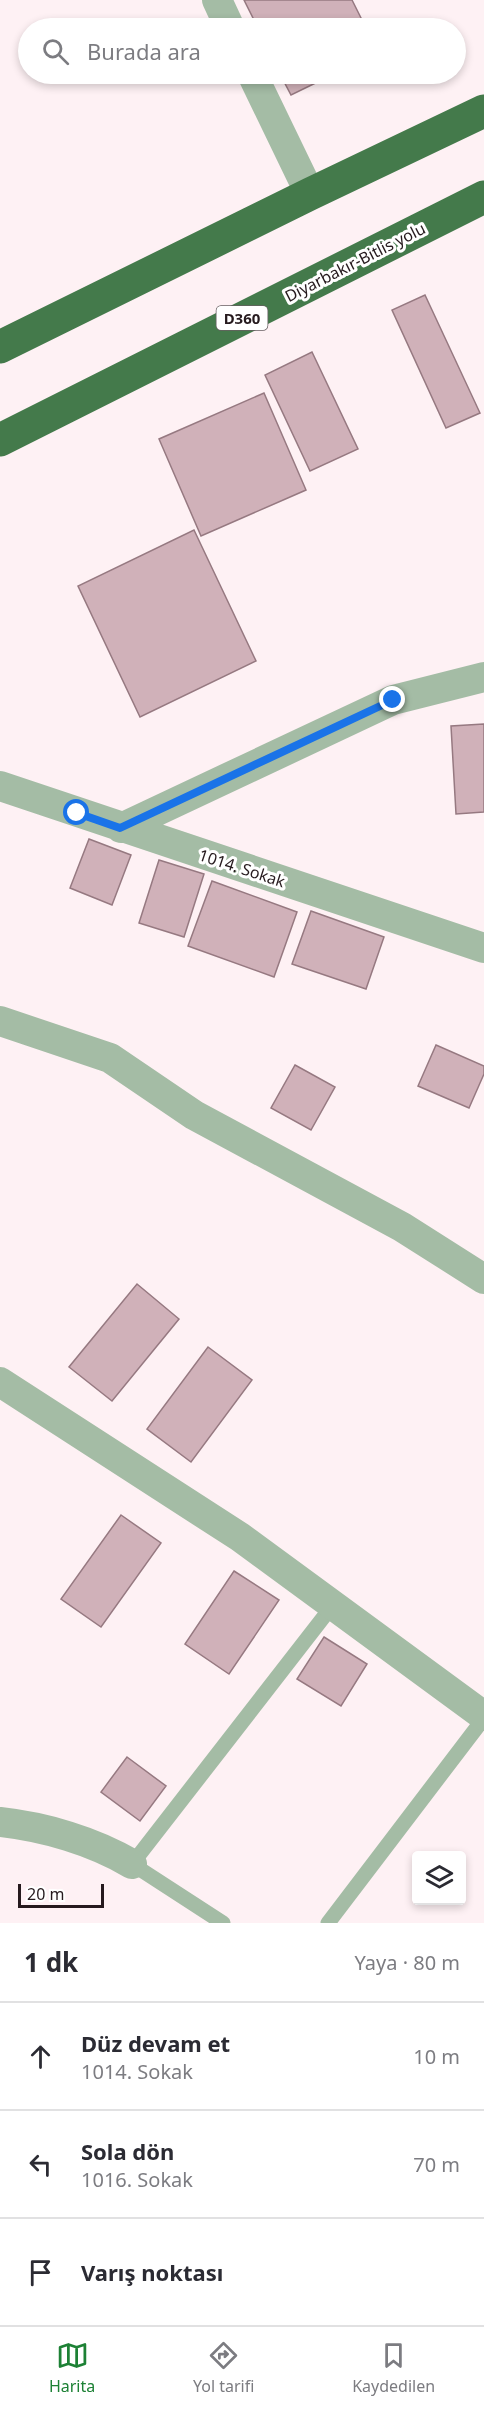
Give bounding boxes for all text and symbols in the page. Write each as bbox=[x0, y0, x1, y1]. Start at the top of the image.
search box bbox=[18, 18, 466, 84]
icon: search bbox=[39, 35, 72, 68]
text: Burada ara bbox=[87, 36, 201, 66]
street label: Diyarbakır-Bitlis yolu bbox=[281, 217, 429, 307]
road number: D360 bbox=[216, 306, 268, 330]
route end bbox=[379, 686, 405, 712]
route start bbox=[63, 799, 89, 825]
street label: 1014. Sokak bbox=[196, 844, 288, 892]
map controls bbox=[412, 1851, 466, 1905]
button: layers bbox=[412, 1851, 466, 1905]
scale bar bbox=[18, 1881, 104, 1908]
text: 20 m bbox=[27, 1883, 64, 1905]
text: 1 dk bbox=[24, 1944, 78, 1980]
text: Yaya · 80 m bbox=[355, 1949, 460, 1976]
text: Düz devam et bbox=[81, 2028, 230, 2058]
icon: ahead bbox=[24, 2040, 57, 2073]
text: 10 m bbox=[413, 2043, 460, 2070]
text: 1014. Sokak bbox=[81, 2058, 193, 2085]
text: Sola dön bbox=[81, 2136, 174, 2166]
icon: left bbox=[24, 2148, 57, 2181]
text: 70 m bbox=[413, 2151, 460, 2178]
text: 1016. Sokak bbox=[81, 2166, 193, 2193]
icon: arrive bbox=[24, 2256, 57, 2289]
text: Varış noktası bbox=[81, 2257, 223, 2287]
tab: Harita bbox=[49, 2339, 95, 2397]
tab: Yol tarifi bbox=[193, 2339, 254, 2397]
tab: Kaydedilen bbox=[352, 2339, 435, 2397]

